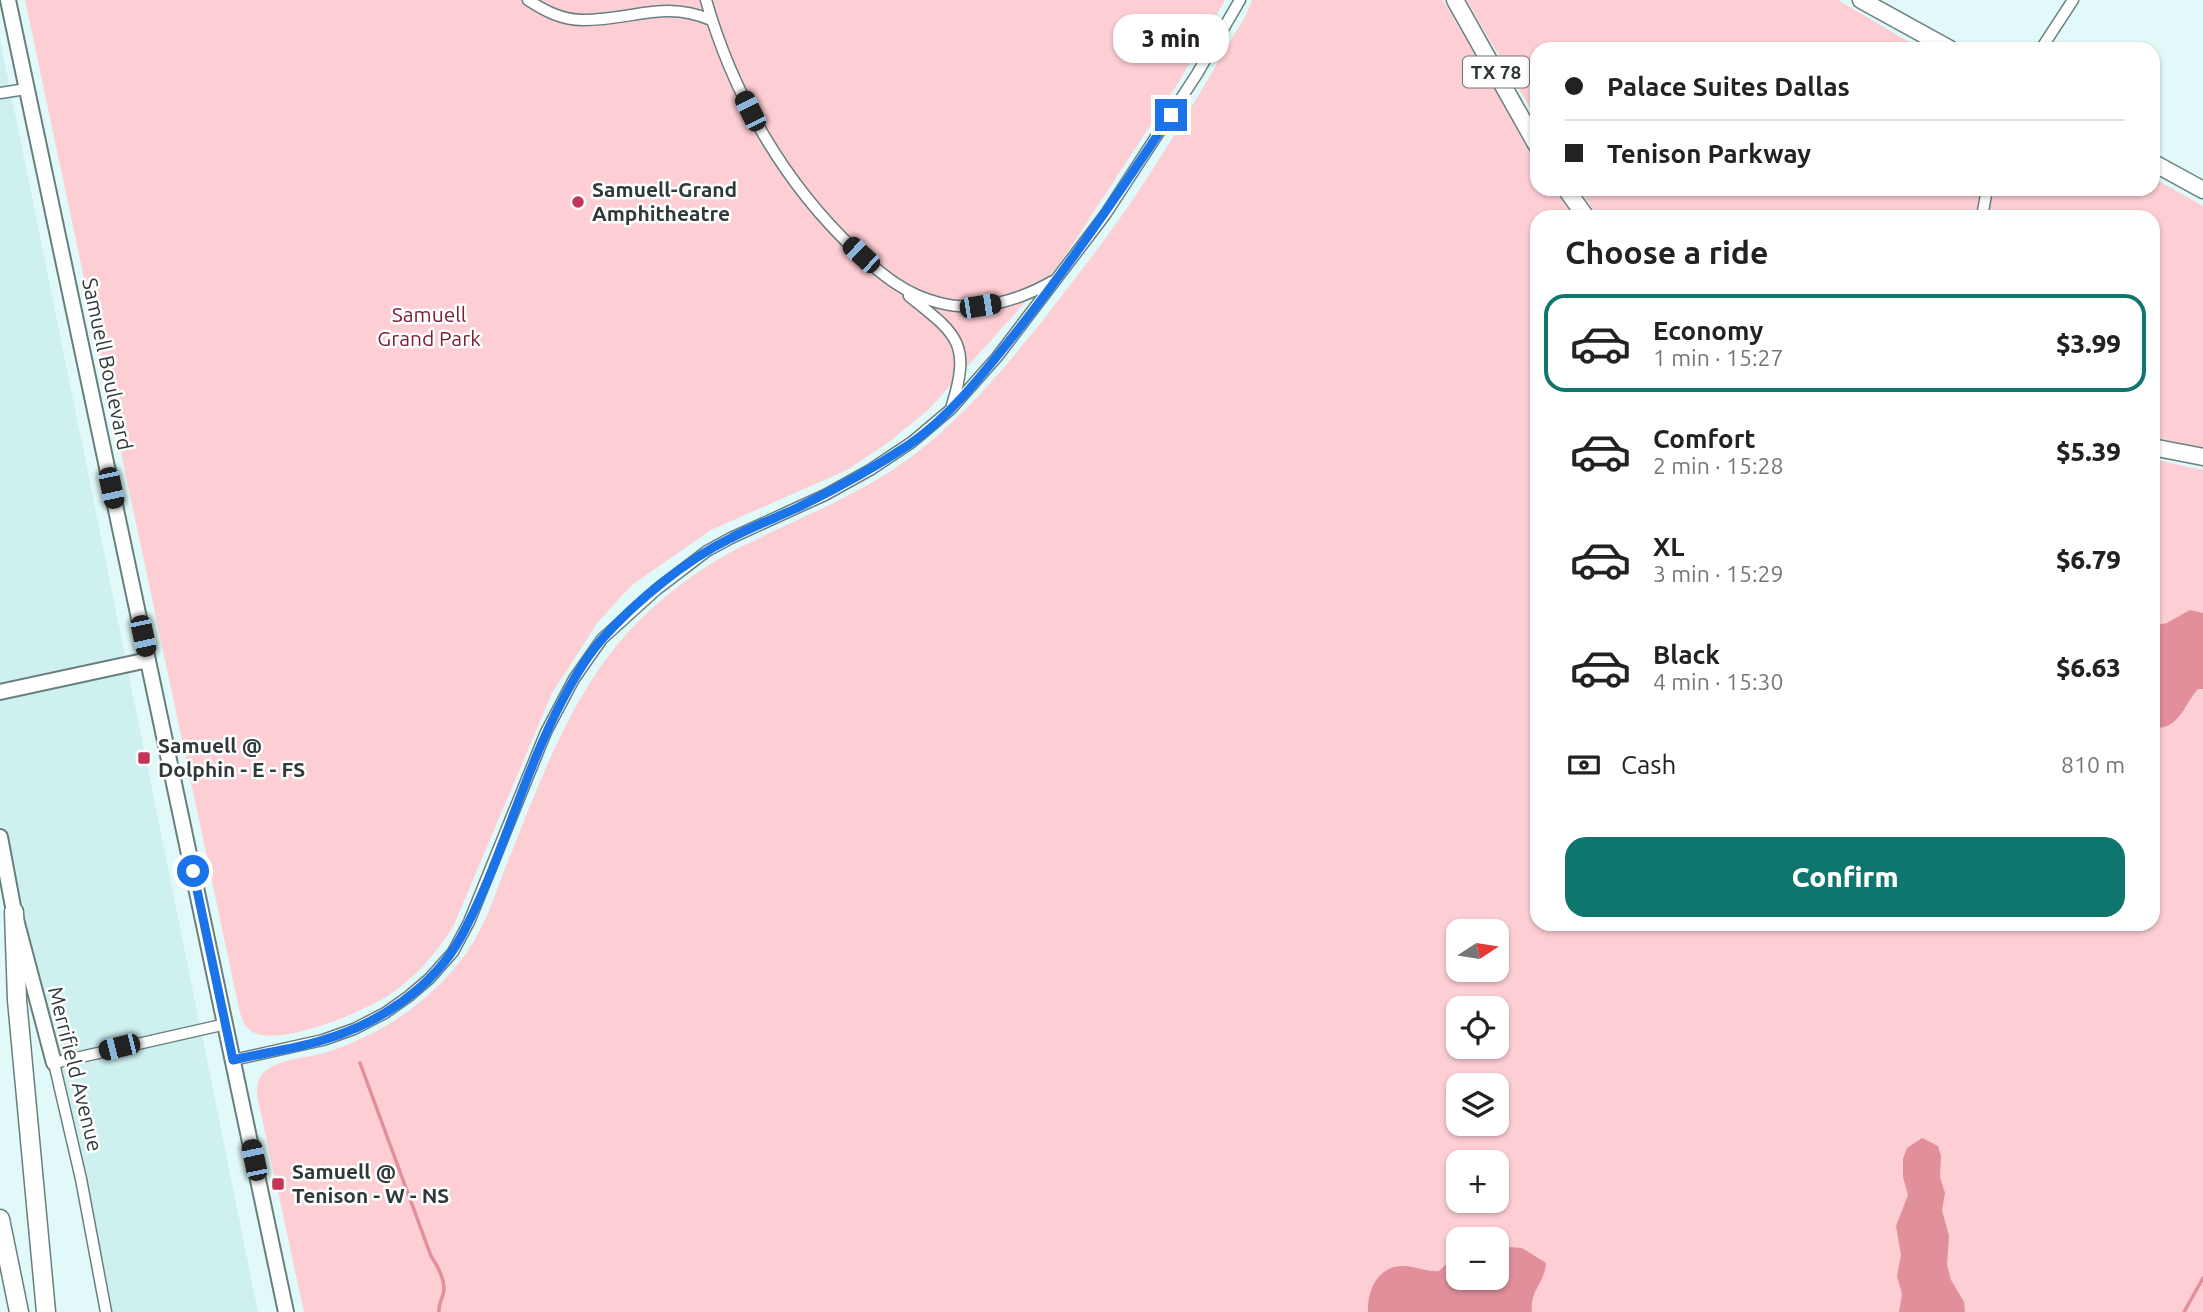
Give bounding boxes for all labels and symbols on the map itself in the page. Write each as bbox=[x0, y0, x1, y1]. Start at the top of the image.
callout: 3 min bbox=[1113, 13, 1229, 62]
road number: TX 78 bbox=[1463, 57, 1529, 88]
car bbox=[732, 88, 769, 134]
route end bbox=[1155, 99, 1187, 131]
place label: Samuell-Grand Amphitheatre bbox=[592, 177, 737, 225]
marker: Samuell-Grand Amphitheatre bbox=[570, 194, 586, 210]
car bbox=[839, 233, 884, 277]
street label: Samuell Boulevard bbox=[78, 276, 138, 452]
car bbox=[958, 292, 1003, 320]
park label: Samuell Grand Park bbox=[377, 302, 481, 350]
car bbox=[97, 465, 126, 511]
car bbox=[129, 613, 158, 659]
place label: Samuell @ Dolphin - E - FS bbox=[158, 733, 305, 781]
marker: Samuell @ Dolphin - E - FS bbox=[136, 750, 152, 766]
route start bbox=[177, 855, 209, 887]
north arrow bbox=[1446, 919, 1508, 982]
street label: Merrifield Avenue bbox=[44, 984, 108, 1154]
car bbox=[97, 1032, 142, 1062]
car bbox=[240, 1137, 269, 1183]
place label: Samuell @ Tenison - W - NS bbox=[292, 1159, 449, 1207]
marker: Samuell @ Tenison - W - NS bbox=[270, 1176, 286, 1192]

